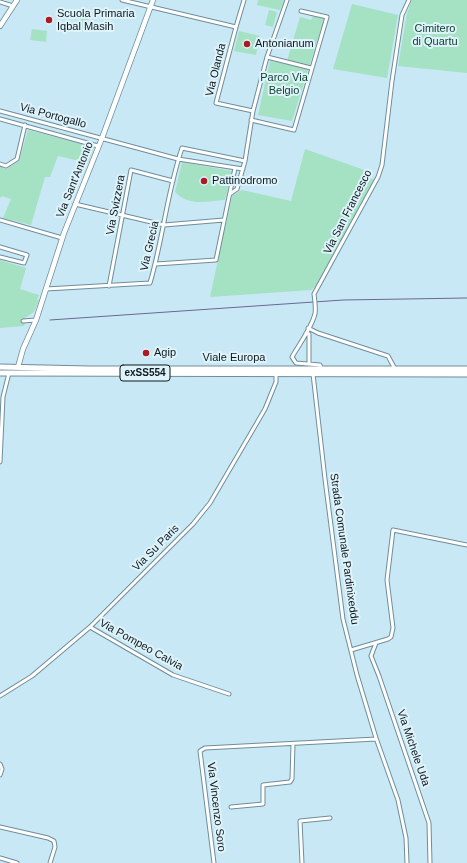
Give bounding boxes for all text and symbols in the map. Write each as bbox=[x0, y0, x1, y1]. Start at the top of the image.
place label: Scuola Primaria Iqbal Masih bbox=[57, 7, 135, 33]
marker: Scuola Primaria Iqbal Masih bbox=[44, 15, 54, 25]
park label: Cimitero di Quartu bbox=[412, 22, 458, 48]
place label: Antonianum bbox=[255, 37, 314, 51]
marker: Antonianum bbox=[242, 39, 252, 49]
street label: Via Olanda bbox=[203, 42, 229, 98]
park label: Parco Via Belgio bbox=[260, 71, 308, 97]
street label: Via Portogallo bbox=[18, 101, 88, 131]
street label: Via Sant'Antonio bbox=[54, 140, 96, 220]
street label: Via San Francesco bbox=[321, 168, 375, 256]
street label: Via Svizzera bbox=[104, 174, 128, 236]
place label: Pattinodromo bbox=[212, 174, 277, 188]
marker: Pattinodromo bbox=[199, 176, 209, 186]
street label: Via Grecia bbox=[138, 220, 162, 272]
place label: Agip bbox=[154, 346, 176, 360]
marker: Agip bbox=[141, 348, 151, 358]
street label: Viale Europa bbox=[203, 351, 265, 365]
road number: exSS554 bbox=[120, 365, 170, 381]
street label: Strada Comunale Pardinixeddu bbox=[327, 472, 361, 626]
street label: Via Su Paris bbox=[130, 522, 182, 574]
street label: Via Pompeo Calvia bbox=[97, 617, 185, 673]
street label: Via Michele Uda bbox=[394, 708, 432, 788]
street label: Via Vincenzo Soro bbox=[204, 761, 228, 853]

